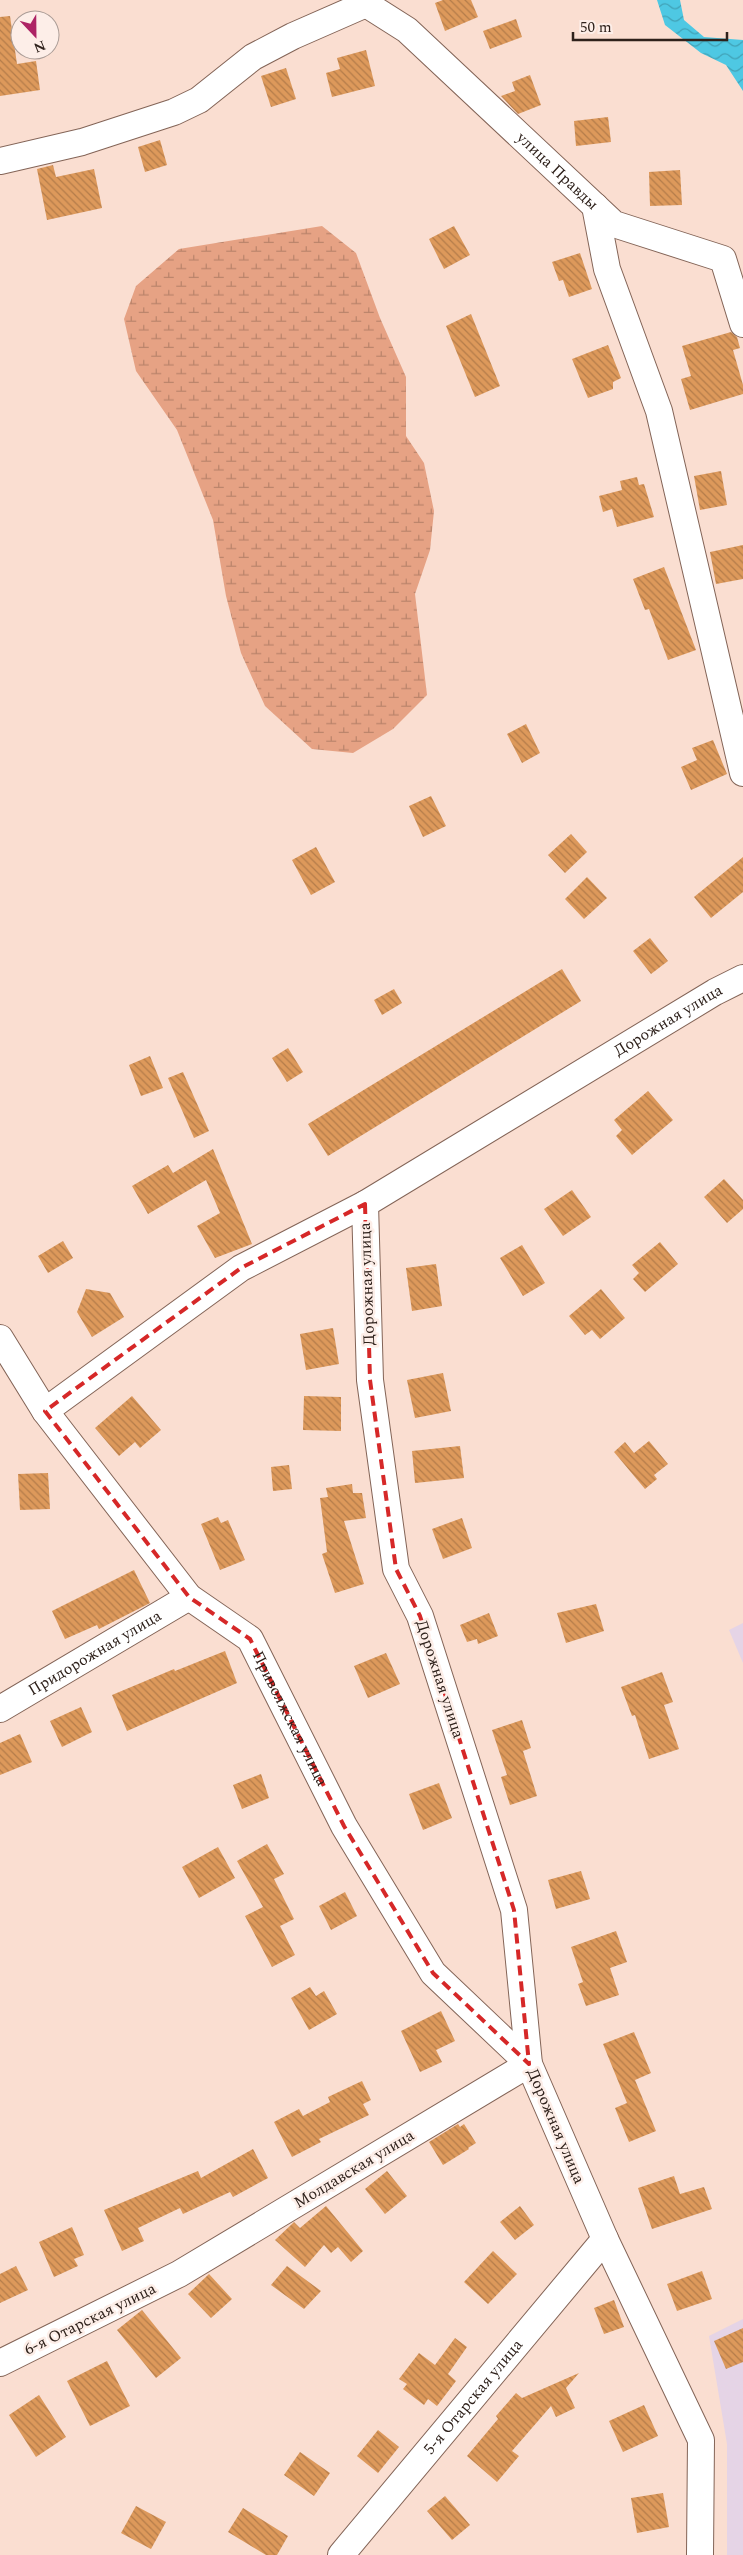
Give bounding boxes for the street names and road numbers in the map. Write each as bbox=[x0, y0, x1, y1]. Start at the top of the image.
street label: улица Правды bbox=[510, 126, 604, 216]
street label: Дорожная улица bbox=[609, 978, 727, 1063]
street label: Дорожная улица bbox=[353, 1222, 381, 1346]
street label: Придорожная улица bbox=[23, 1604, 166, 1702]
street label: Дорожная улица bbox=[410, 1617, 471, 1741]
street label: Приволжская улица bbox=[246, 1647, 334, 1790]
street label: Дорожная улица bbox=[521, 2065, 591, 2188]
street label: Молдавская улица bbox=[289, 2123, 419, 2215]
street label: 6-я Отарская улица bbox=[20, 2277, 160, 2361]
street label: 5-я Отарская улица bbox=[418, 2334, 529, 2460]

